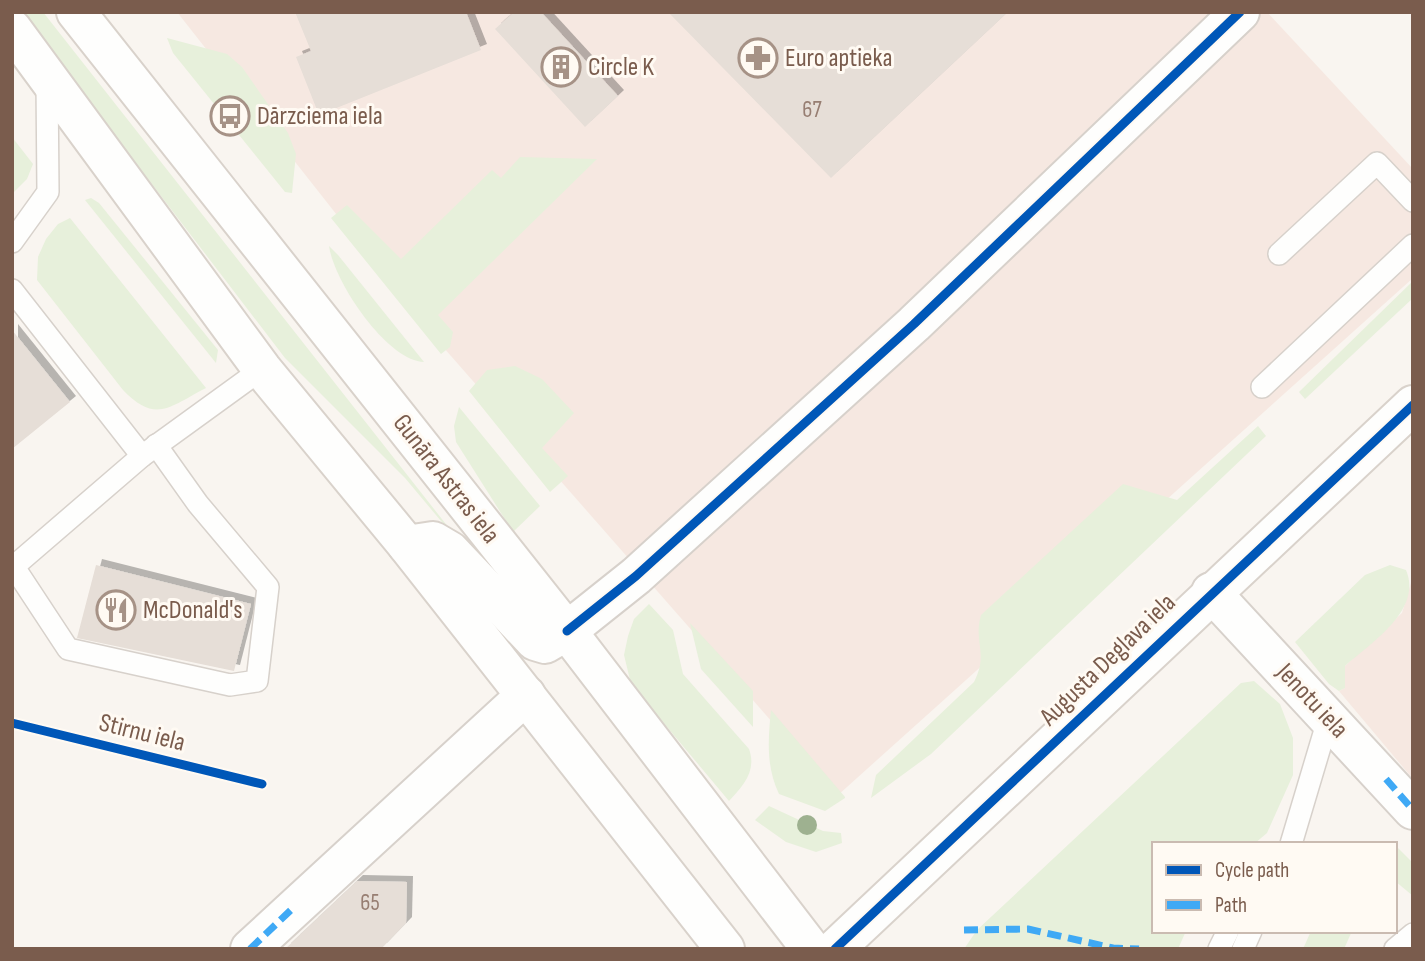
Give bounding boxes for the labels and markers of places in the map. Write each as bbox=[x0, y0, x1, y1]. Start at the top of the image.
pharmacy icon: Euro aptieka bbox=[737, 37, 779, 79]
place label: Euro aptieka bbox=[785, 43, 892, 74]
building icon: Circle K bbox=[540, 46, 582, 88]
place label: Circle K bbox=[588, 52, 654, 83]
bus stop icon: Dārzciema iela bbox=[209, 95, 251, 137]
place label: Dārzciema iela bbox=[257, 101, 383, 132]
restaurant icon: McDonald's bbox=[95, 589, 137, 631]
place label: McDonald's bbox=[143, 595, 243, 626]

